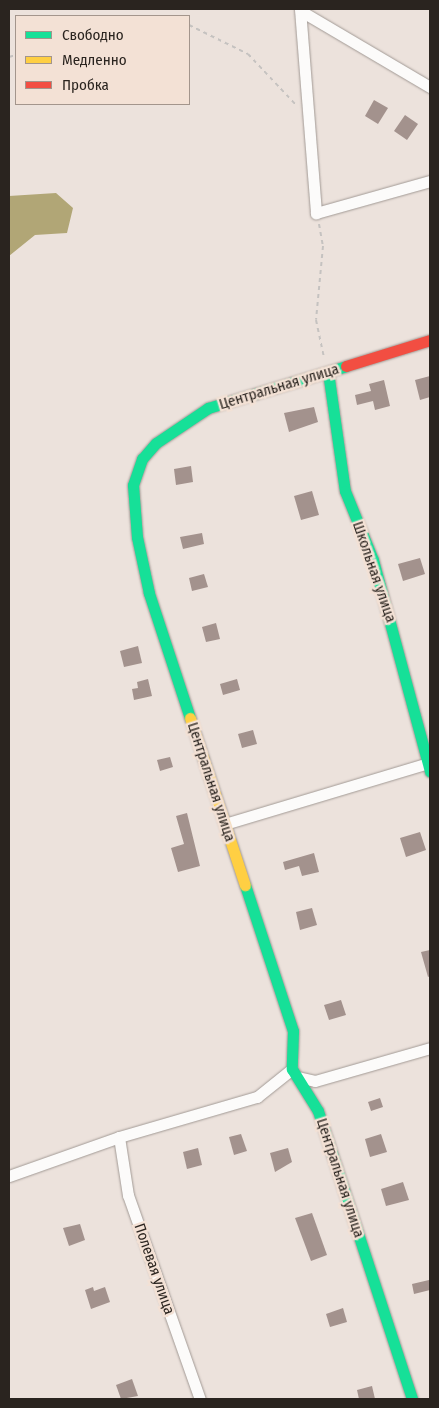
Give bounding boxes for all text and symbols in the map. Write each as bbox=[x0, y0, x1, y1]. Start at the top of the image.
legend bbox=[15, 15, 190, 105]
text: Свободно bbox=[62, 26, 124, 44]
text: Медленно bbox=[62, 51, 127, 69]
text: Пробка bbox=[62, 76, 109, 94]
street label: Центральная улица bbox=[217, 360, 341, 414]
street label: Школьная улица bbox=[348, 519, 400, 625]
street label: Центральная улица bbox=[183, 720, 239, 844]
street label: Центральная улица bbox=[312, 1116, 368, 1240]
street label: Полевая улица bbox=[130, 1221, 178, 1317]

